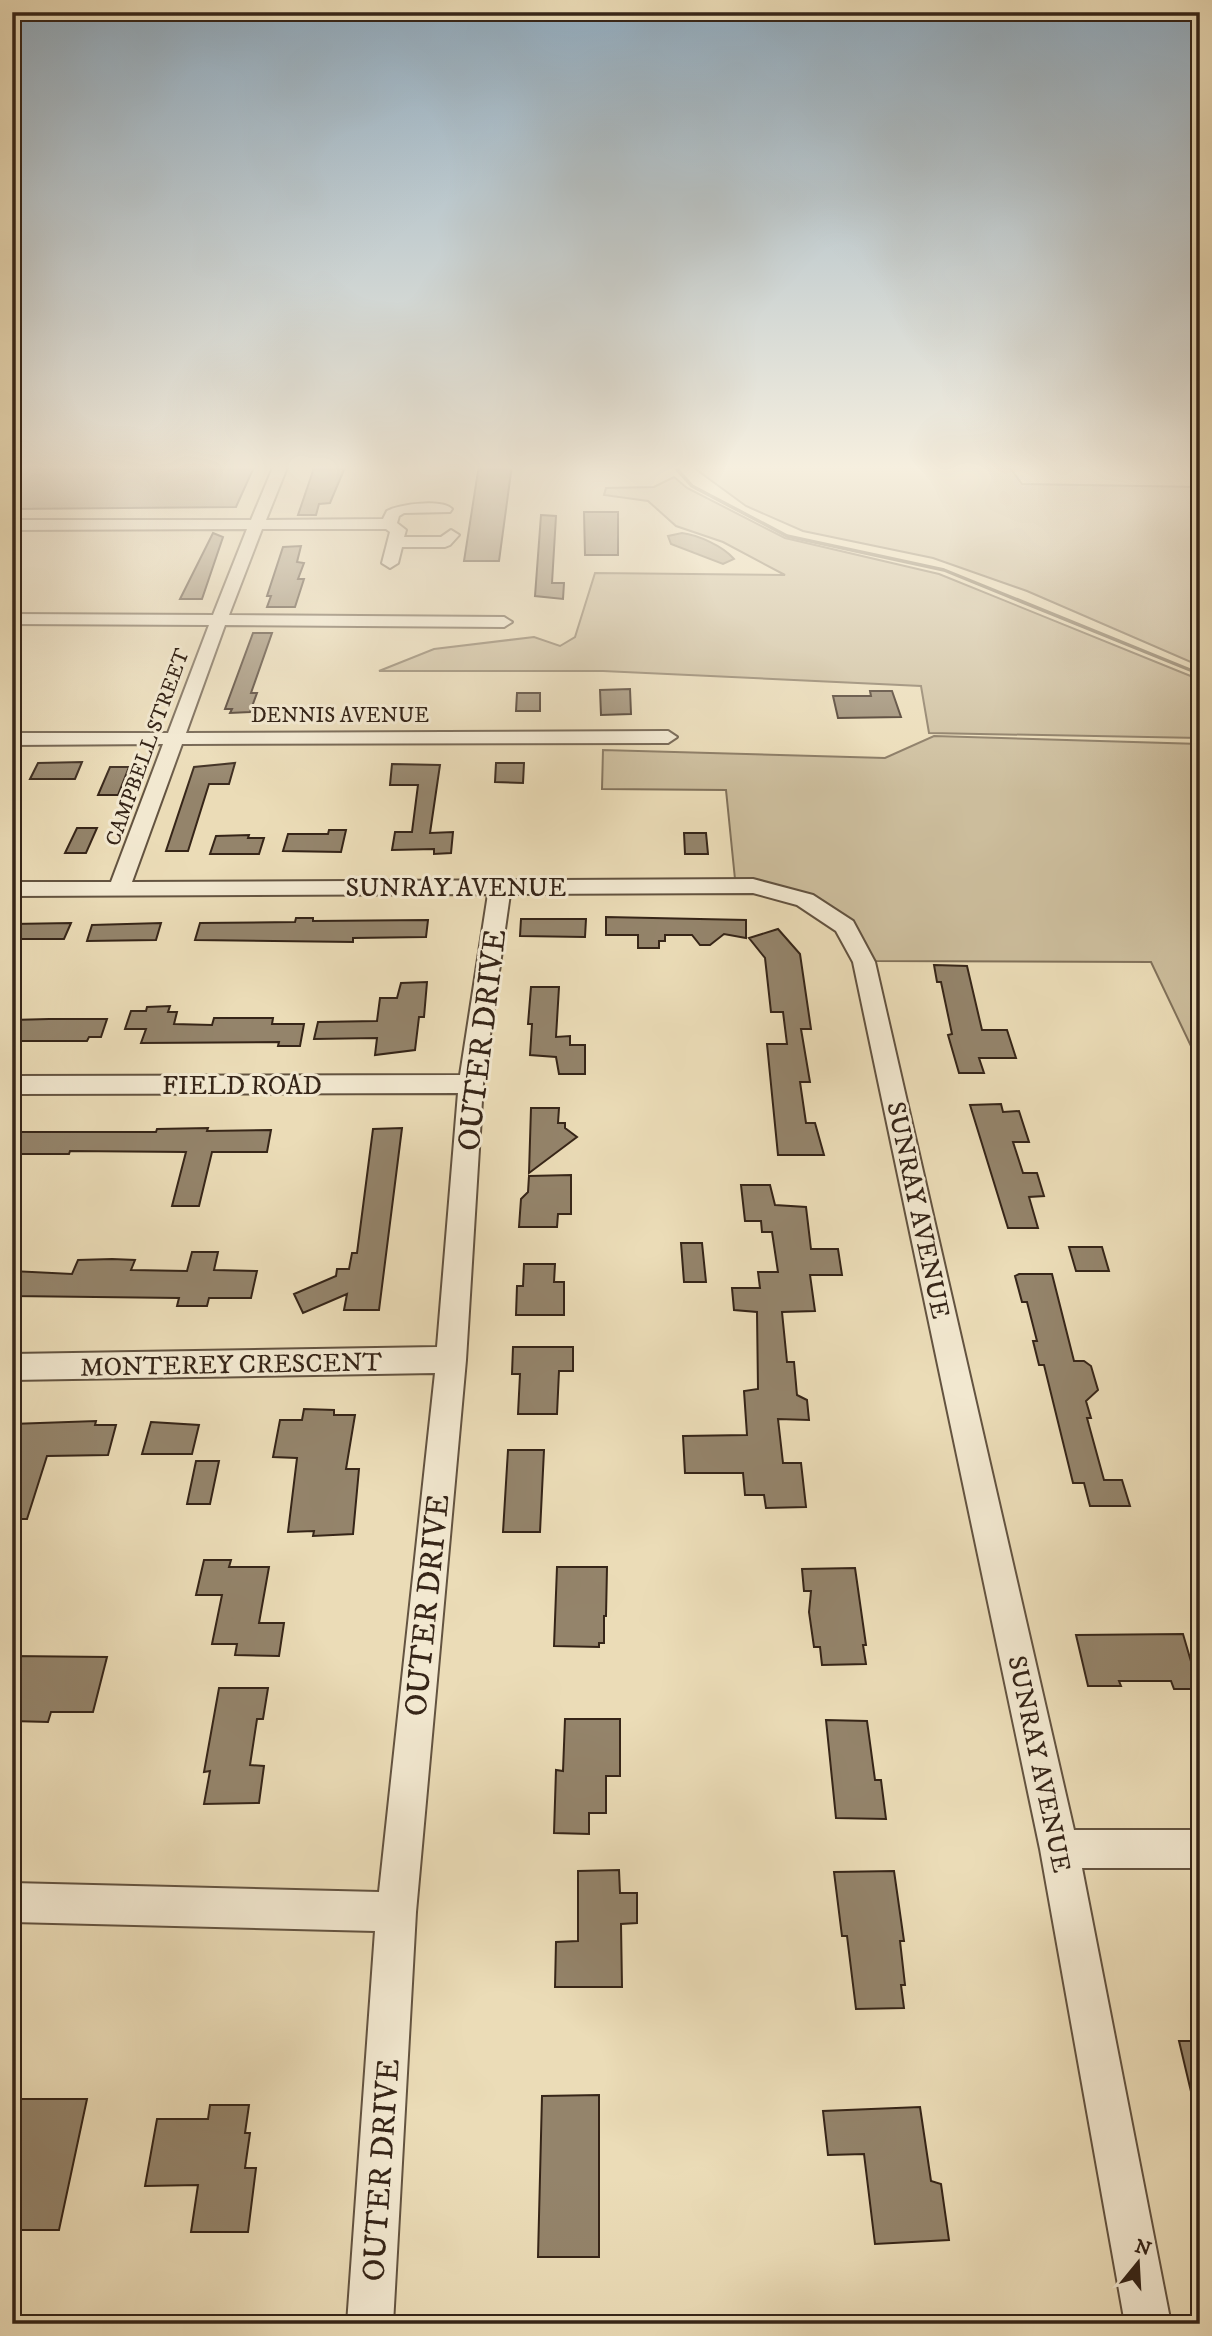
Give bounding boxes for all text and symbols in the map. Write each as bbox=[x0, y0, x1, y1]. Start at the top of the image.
street label: CAMPBELL STREET bbox=[100, 645, 196, 850]
street label: DENNIS AVENUE bbox=[251, 703, 429, 729]
street label: SUNRAY AVENUE bbox=[346, 872, 566, 905]
street label: OUTER DRIVE bbox=[450, 927, 516, 1153]
street label: FIELD ROAD bbox=[162, 1070, 322, 1103]
street label: SUNRAY AVENUE bbox=[878, 1099, 957, 1322]
street label: MONTEREY CRESCENT bbox=[80, 1346, 383, 1385]
street label: OUTER DRIVE bbox=[396, 1492, 460, 1718]
street label: SUNRAY AVENUE bbox=[999, 1653, 1078, 1876]
street label: OUTER DRIVE bbox=[354, 2057, 410, 2283]
north arrow bbox=[1104, 2228, 1174, 2298]
text: N bbox=[1132, 2235, 1154, 2262]

